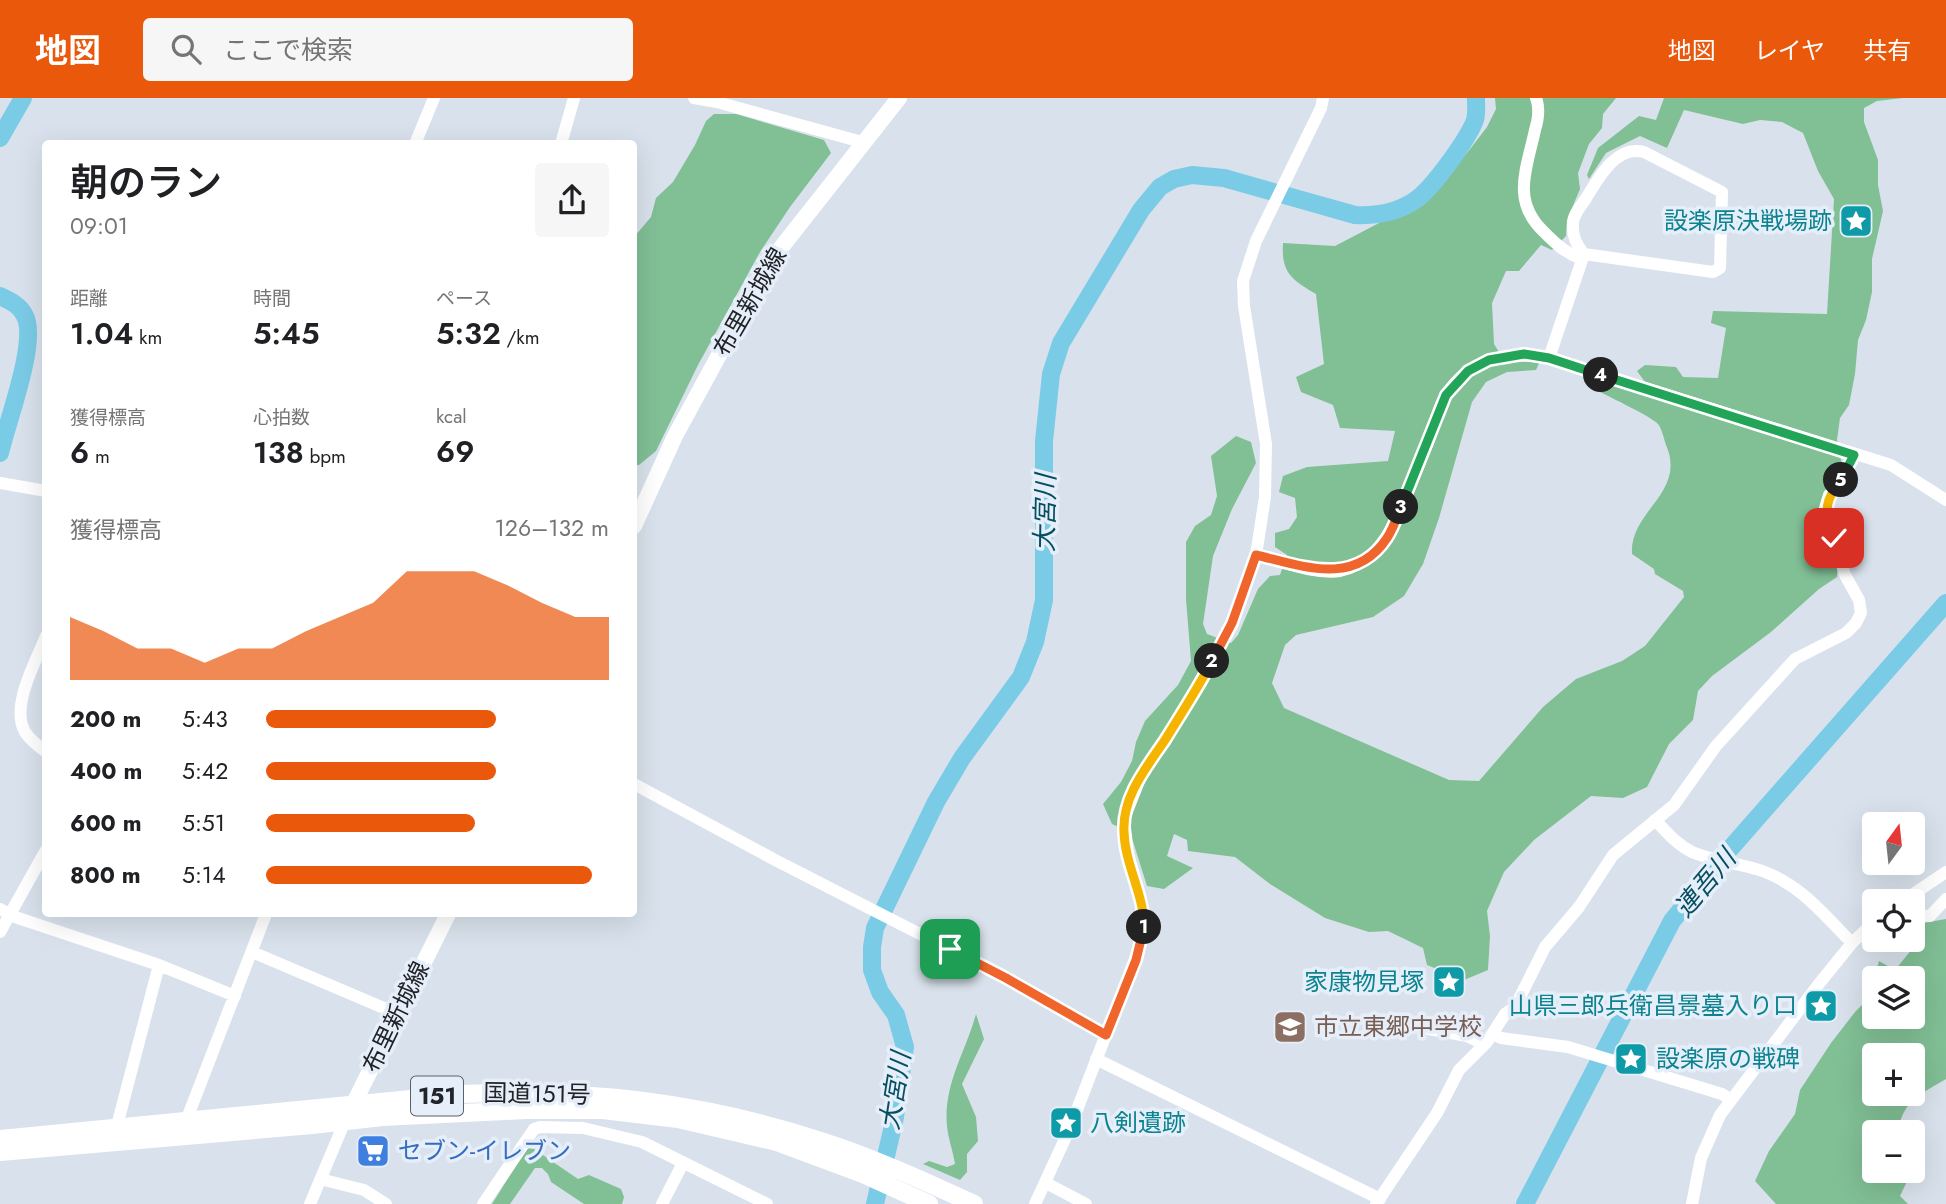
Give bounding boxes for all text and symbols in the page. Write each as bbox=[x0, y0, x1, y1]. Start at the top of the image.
search box bbox=[143, 18, 633, 81]
text: 地図 bbox=[35, 27, 101, 74]
icon: search bbox=[167, 30, 205, 68]
text: ここで検索 bbox=[223, 31, 353, 69]
text: 地図 bbox=[1668, 33, 1716, 68]
text: レイヤ bbox=[1754, 33, 1825, 68]
text: 共有 bbox=[1863, 33, 1911, 68]
text: 朝のラン bbox=[70, 155, 222, 210]
button: share bbox=[535, 163, 609, 237]
place icon: 設楽原決戦場跡 bbox=[1837, 202, 1875, 240]
place label: 設楽原決戦場跡 bbox=[1664, 203, 1832, 238]
text: 09:01 bbox=[70, 209, 128, 243]
street label: 布里新城線 bbox=[704, 241, 795, 362]
text: 距離 bbox=[70, 285, 108, 312]
text: 時間 bbox=[253, 285, 291, 312]
text: ペース bbox=[436, 285, 492, 312]
text: 1.04 bbox=[70, 312, 133, 355]
text: 5:45 bbox=[253, 312, 320, 355]
text: 5:32 bbox=[436, 312, 501, 355]
text: km bbox=[133, 324, 162, 351]
text: /km bbox=[501, 324, 540, 351]
pin: 4 bbox=[1584, 358, 1618, 392]
text: 4 bbox=[1594, 361, 1607, 388]
text: kcal bbox=[436, 403, 467, 430]
text: 獲得標高 bbox=[70, 404, 146, 431]
text: 心拍数 bbox=[253, 404, 310, 431]
text: 69 bbox=[436, 430, 474, 473]
text: 6 bbox=[70, 431, 89, 474]
text: 138 bbox=[253, 431, 304, 474]
text: m bbox=[89, 443, 110, 470]
text: bpm bbox=[304, 443, 346, 470]
pin: 5 bbox=[1824, 462, 1858, 498]
text: 5 bbox=[1834, 466, 1847, 493]
water label: 大宮川 bbox=[1025, 471, 1065, 552]
pin: 3 bbox=[1384, 490, 1418, 524]
text: 3 bbox=[1395, 493, 1406, 520]
pin bbox=[1804, 508, 1864, 568]
text: 126–132 m bbox=[494, 511, 609, 545]
text: 獲得標高 bbox=[70, 513, 162, 547]
icon: check bbox=[1815, 519, 1853, 557]
pin: 2 bbox=[1194, 644, 1230, 678]
text: 2 bbox=[1205, 647, 1218, 674]
text: 200 m bbox=[70, 702, 141, 736]
text: 5:43 bbox=[182, 702, 228, 736]
text: 400 m bbox=[70, 754, 142, 788]
text: 5:42 bbox=[182, 754, 228, 788]
text: 600 m bbox=[70, 806, 142, 840]
text: 5:51 bbox=[182, 806, 225, 840]
north arrow bbox=[1862, 812, 1925, 875]
map controls bbox=[1862, 812, 1925, 1183]
water label: 連吾川 bbox=[1665, 839, 1747, 925]
text: 800 m bbox=[70, 858, 141, 892]
text: 5:14 bbox=[182, 858, 226, 892]
button: locate bbox=[1862, 889, 1925, 952]
pin: 1 bbox=[1126, 910, 1162, 944]
text: 1 bbox=[1139, 913, 1148, 940]
pin bbox=[920, 919, 980, 979]
icon: arrive bbox=[931, 930, 969, 968]
street label: 布里新城線 bbox=[354, 955, 438, 1078]
place icon: 家康物見塚 bbox=[1430, 963, 1468, 1001]
place label: 家康物見塚 bbox=[1304, 964, 1424, 999]
button: layers bbox=[1862, 966, 1925, 1029]
place icon: 山県三郎兵衛昌景墓入り口 bbox=[1802, 987, 1840, 1025]
place label: 山県三郎兵衛昌景墓入り口 bbox=[1509, 988, 1797, 1023]
school or university icon: 市立東郷中学校 bbox=[1271, 1008, 1309, 1046]
place label: 市立東郷中学校 bbox=[1314, 1009, 1482, 1044]
place icon: 設楽原の戦碑 bbox=[1612, 1040, 1650, 1078]
place label: 設楽原の戦碑 bbox=[1656, 1041, 1800, 1076]
button: + bbox=[1862, 1043, 1925, 1106]
water label: 大宮川 bbox=[870, 1047, 920, 1132]
street label: 国道151号 bbox=[483, 1075, 591, 1112]
road number: 151 bbox=[411, 1077, 463, 1116]
place icon: 八剣遺跡 bbox=[1047, 1104, 1085, 1142]
place label: 八剣遺跡 bbox=[1090, 1105, 1186, 1140]
button: − bbox=[1862, 1120, 1925, 1183]
supermarket icon: セブン-イレブン bbox=[354, 1132, 392, 1170]
place label: セブン-イレブン bbox=[398, 1133, 571, 1168]

